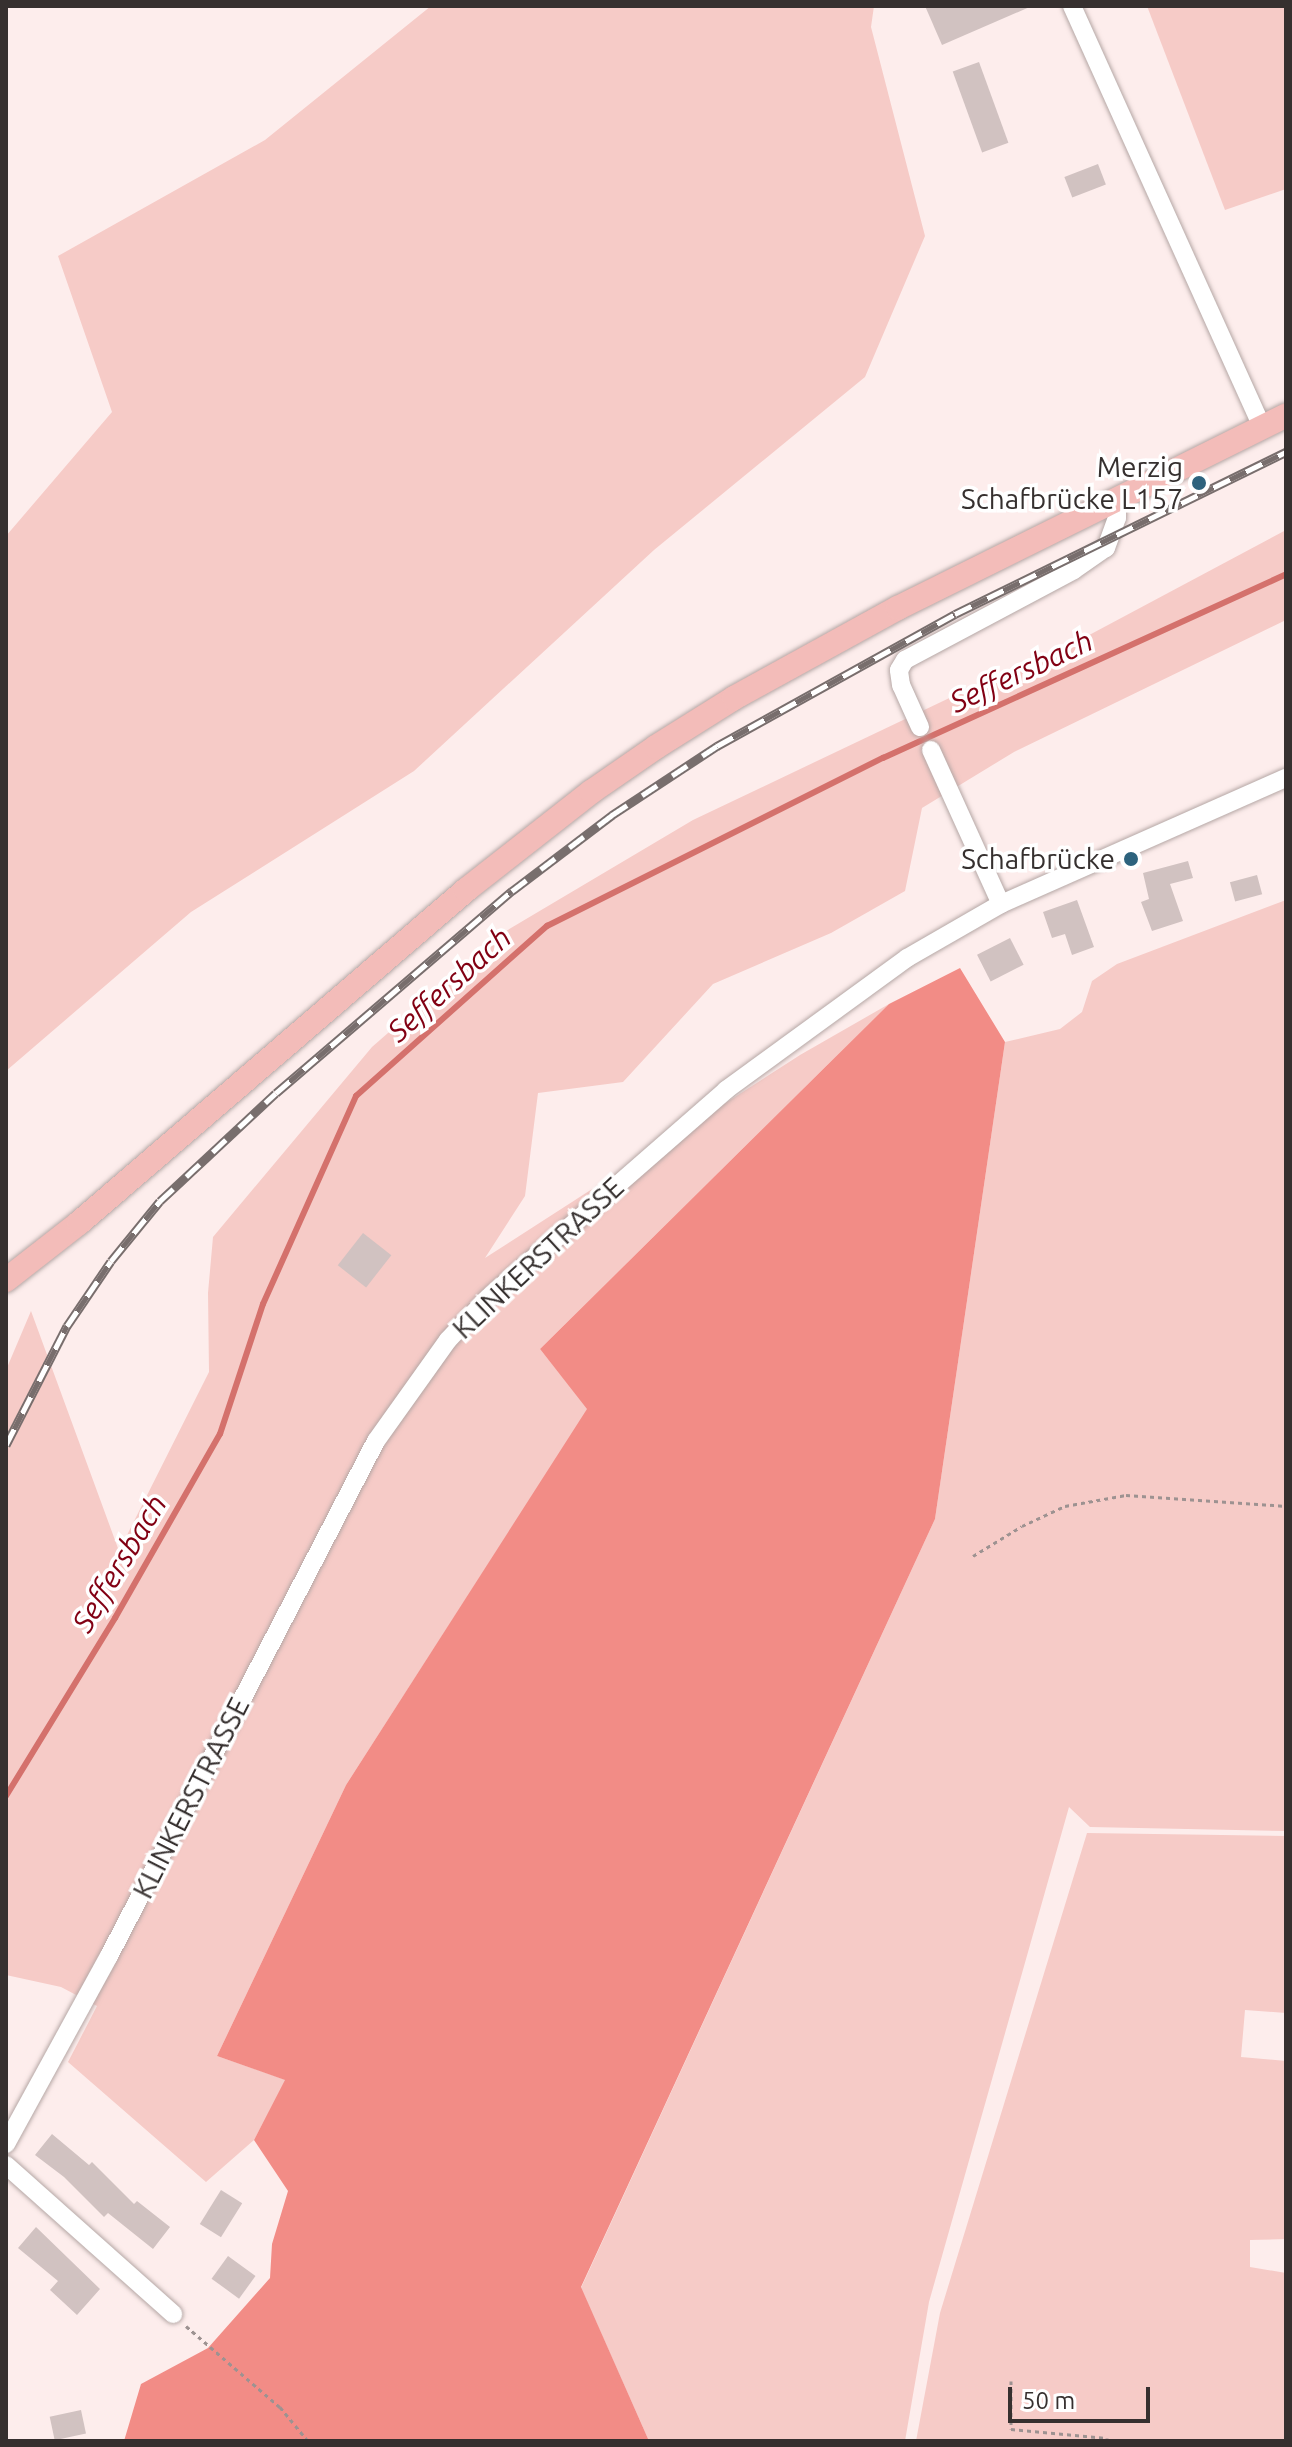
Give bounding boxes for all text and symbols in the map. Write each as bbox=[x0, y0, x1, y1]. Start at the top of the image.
place label: Merzig Schafbrücke L157 bbox=[961, 450, 1183, 516]
marker: Merzig Schafbrücke L157 bbox=[1190, 474, 1208, 492]
water label: Seffersbach bbox=[944, 622, 1098, 720]
place label: Schafbrücke bbox=[961, 842, 1115, 876]
marker: Schafbrücke bbox=[1122, 850, 1140, 868]
water label: Seffersbach bbox=[380, 919, 518, 1049]
street label: KLINKERSTRASSE bbox=[446, 1170, 630, 1346]
water label: Seffersbach bbox=[64, 1488, 174, 1638]
street label: KLINKERSTRASSE bbox=[126, 1692, 256, 1904]
scale bar bbox=[1012, 2371, 1154, 2421]
text: 50 m bbox=[1022, 2387, 1075, 2414]

